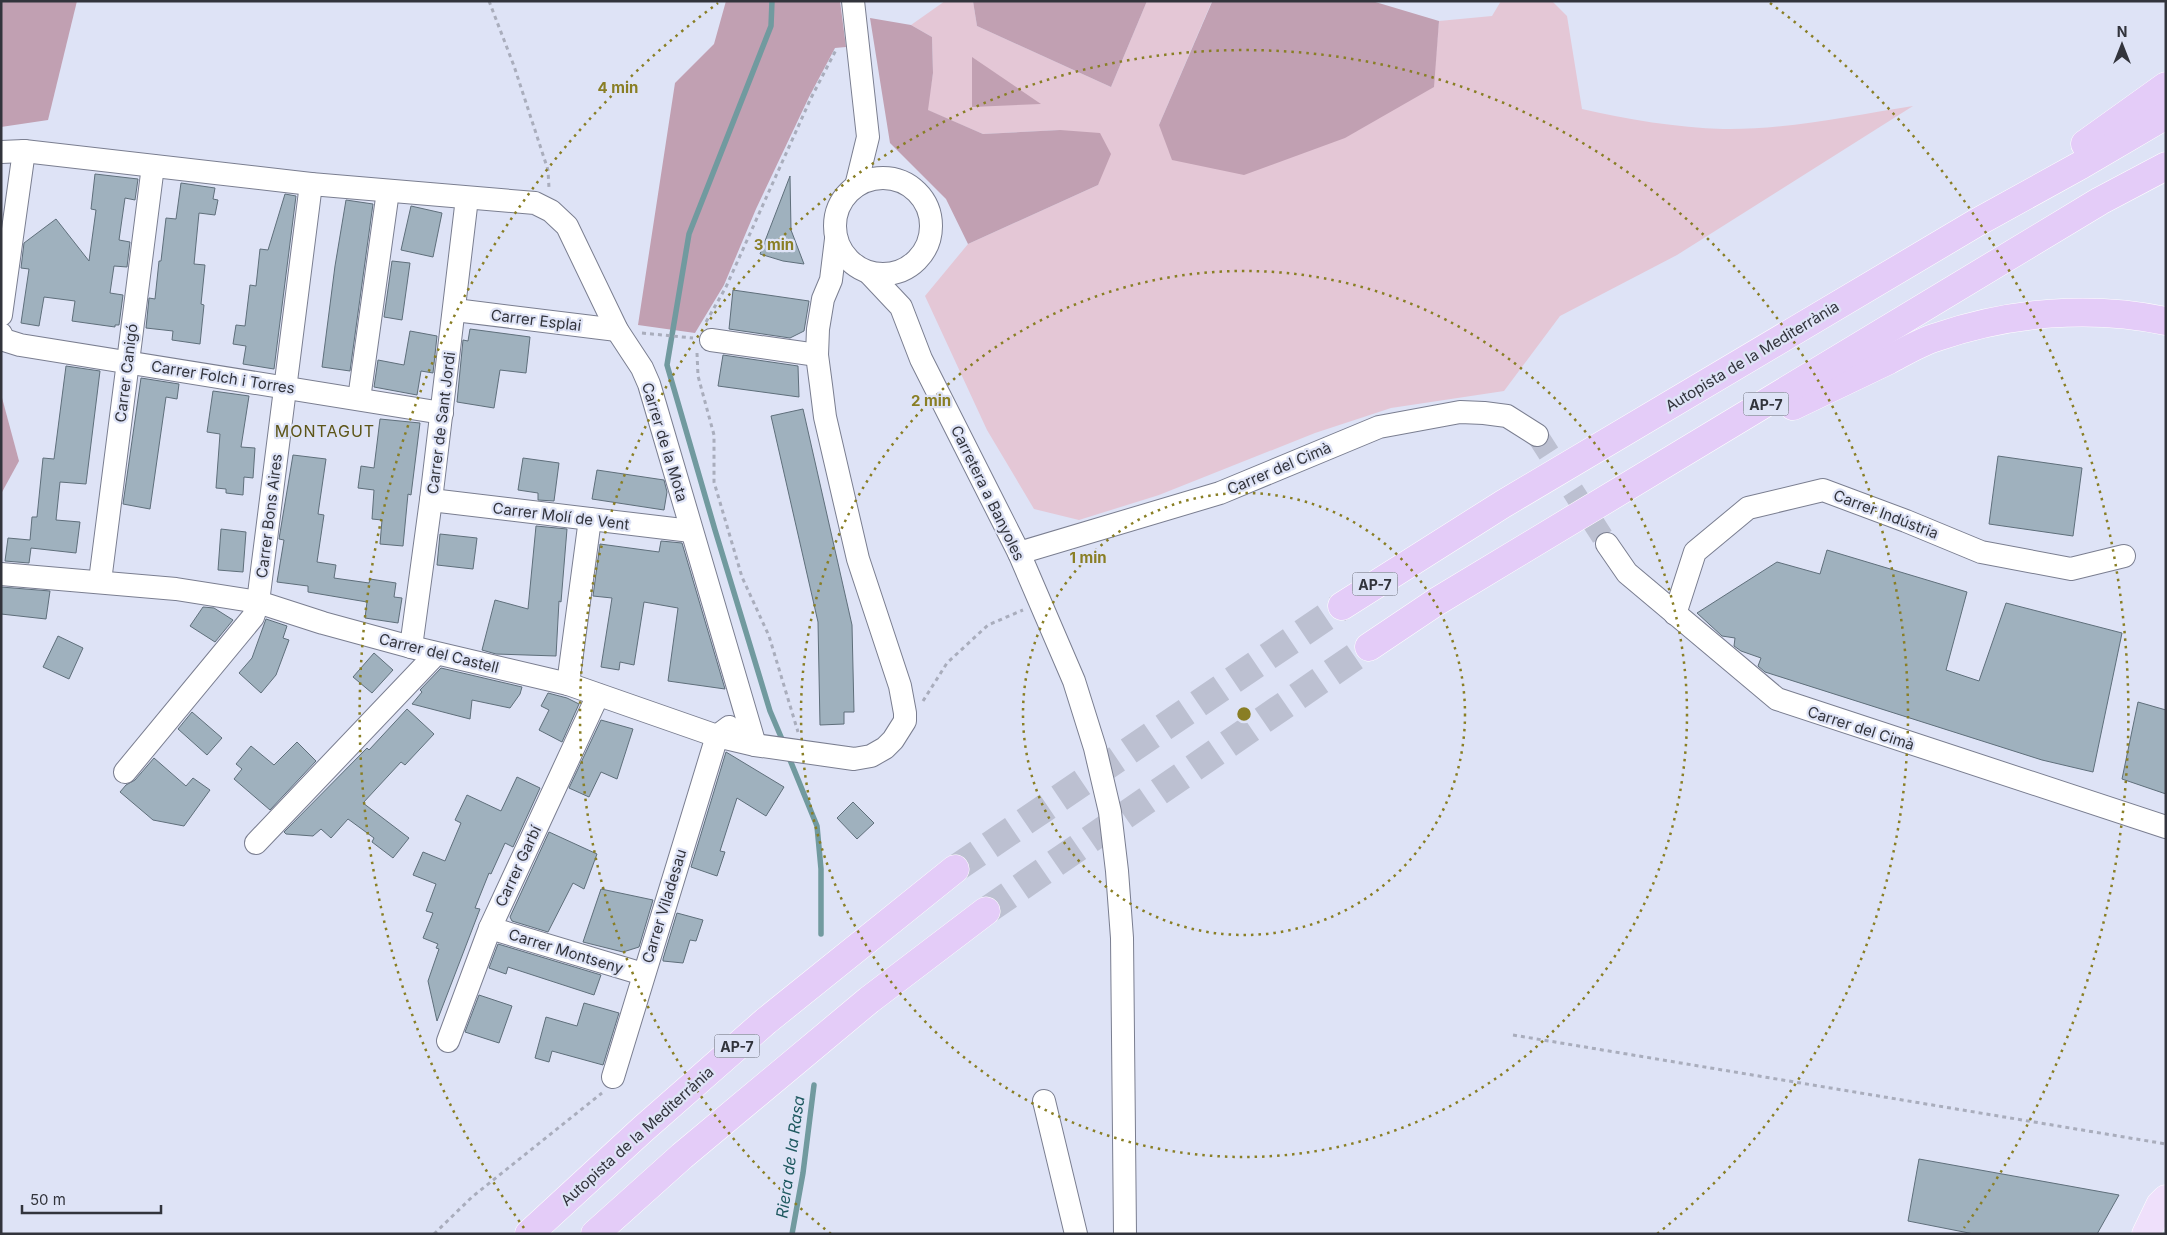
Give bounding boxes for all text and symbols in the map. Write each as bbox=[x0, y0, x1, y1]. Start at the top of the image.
north arrow bbox=[2097, 20, 2147, 70]
text: N bbox=[2117, 23, 2127, 40]
text: 4 min bbox=[598, 78, 638, 97]
text: 3 min bbox=[754, 235, 794, 254]
street label: Autopista de la Mediterrània bbox=[1662, 297, 1842, 415]
street label: Carrer Esplai bbox=[490, 305, 582, 335]
street label: Carrer Canigó bbox=[111, 323, 141, 423]
street label: Carrer de Sant Jordi bbox=[423, 351, 459, 495]
street label: Carrer Folch i Torres bbox=[150, 356, 296, 398]
street label: Carrer de la Mota bbox=[638, 380, 692, 504]
text: 2 min bbox=[911, 391, 951, 410]
road number: AP-7 bbox=[1744, 392, 1788, 416]
district label: MONTAGUT bbox=[275, 421, 375, 441]
street label: Carretera a Banyoles bbox=[947, 422, 1029, 564]
street label: Carrer del Cimà bbox=[1224, 438, 1334, 498]
street label: Carrer Bons Aires bbox=[252, 453, 286, 579]
street label: Carrer Indústria bbox=[1831, 485, 1941, 543]
street label: Carrer Molí de Vent bbox=[492, 498, 631, 534]
text: 1 min bbox=[1069, 548, 1107, 567]
road number: AP-7 bbox=[1352, 572, 1398, 596]
street label: Carrer del Castell bbox=[377, 629, 501, 677]
street label: Carrer del Cimà bbox=[1805, 702, 1917, 754]
centre of rings bbox=[1235, 705, 1253, 723]
street label: Carrer Garbí bbox=[491, 822, 545, 910]
street label: Carrer Viladesau bbox=[638, 847, 690, 965]
street label: Carrer Montseny bbox=[506, 924, 626, 978]
road number: AP-7 bbox=[714, 1034, 760, 1058]
street label: Autopista de la Mediterrània bbox=[557, 1062, 717, 1210]
water label: Riera de la Rasa bbox=[772, 1094, 809, 1219]
scale bar bbox=[22, 1182, 161, 1214]
text: 50 m bbox=[30, 1190, 66, 1209]

